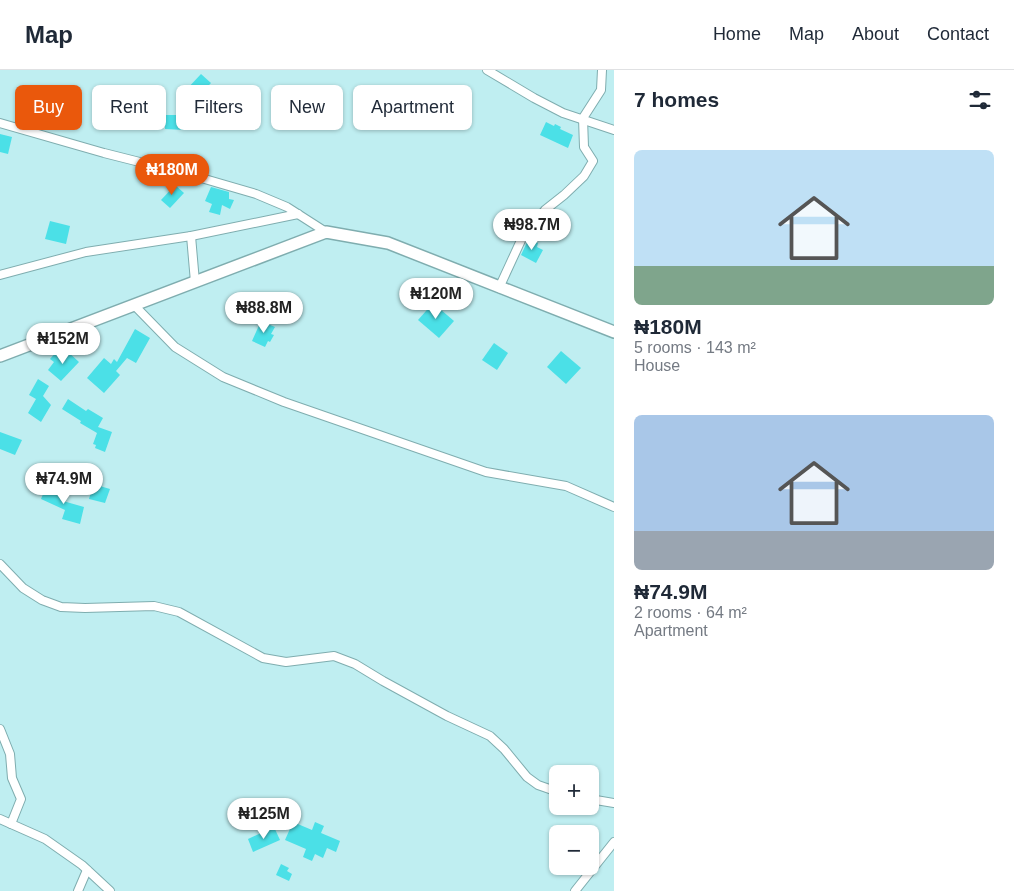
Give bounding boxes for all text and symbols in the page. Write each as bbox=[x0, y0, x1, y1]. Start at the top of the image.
text: Map bbox=[25, 21, 73, 48]
text: Home bbox=[713, 24, 761, 44]
text: Map bbox=[789, 24, 824, 44]
text: About bbox=[852, 24, 899, 44]
text: Contact bbox=[927, 24, 989, 44]
chip: Buy bbox=[15, 85, 82, 130]
chip: Rent bbox=[92, 85, 166, 130]
chip: Filters bbox=[176, 85, 261, 130]
chip: New bbox=[271, 85, 343, 130]
chip: Apartment bbox=[353, 85, 472, 130]
icon: filters bbox=[966, 86, 994, 114]
text: 7 homes bbox=[634, 88, 719, 111]
pin: ₦180M bbox=[137, 154, 207, 196]
text: ₦180M bbox=[146, 161, 198, 178]
icon: home bbox=[769, 183, 859, 273]
pin: ₦98.7M bbox=[491, 208, 573, 251]
text: ₦98.7M bbox=[504, 216, 560, 233]
pin: ₦120M bbox=[401, 278, 471, 320]
text: ₦120M bbox=[410, 285, 462, 302]
pin: ₦88.8M bbox=[223, 292, 305, 334]
text: ₦88.8M bbox=[236, 299, 292, 316]
text: ₦180M bbox=[634, 315, 702, 338]
pin: ₦152M bbox=[28, 322, 98, 365]
text: ₦152M bbox=[37, 330, 89, 347]
text: 5 rooms · 143 m² bbox=[634, 339, 756, 356]
text: House bbox=[634, 357, 680, 374]
icon: home bbox=[769, 448, 859, 538]
pin: ₦74.9M bbox=[23, 462, 105, 505]
text: ₦74.9M bbox=[36, 470, 92, 487]
text: ₦74.9M bbox=[634, 580, 708, 603]
text: 2 rooms · 64 m² bbox=[634, 604, 747, 621]
text: Apartment bbox=[634, 622, 708, 639]
map controls bbox=[549, 765, 599, 875]
button: + bbox=[549, 765, 599, 815]
pin: ₦125M bbox=[229, 798, 299, 840]
text: ₦125M bbox=[238, 805, 290, 822]
button: − bbox=[549, 825, 599, 875]

